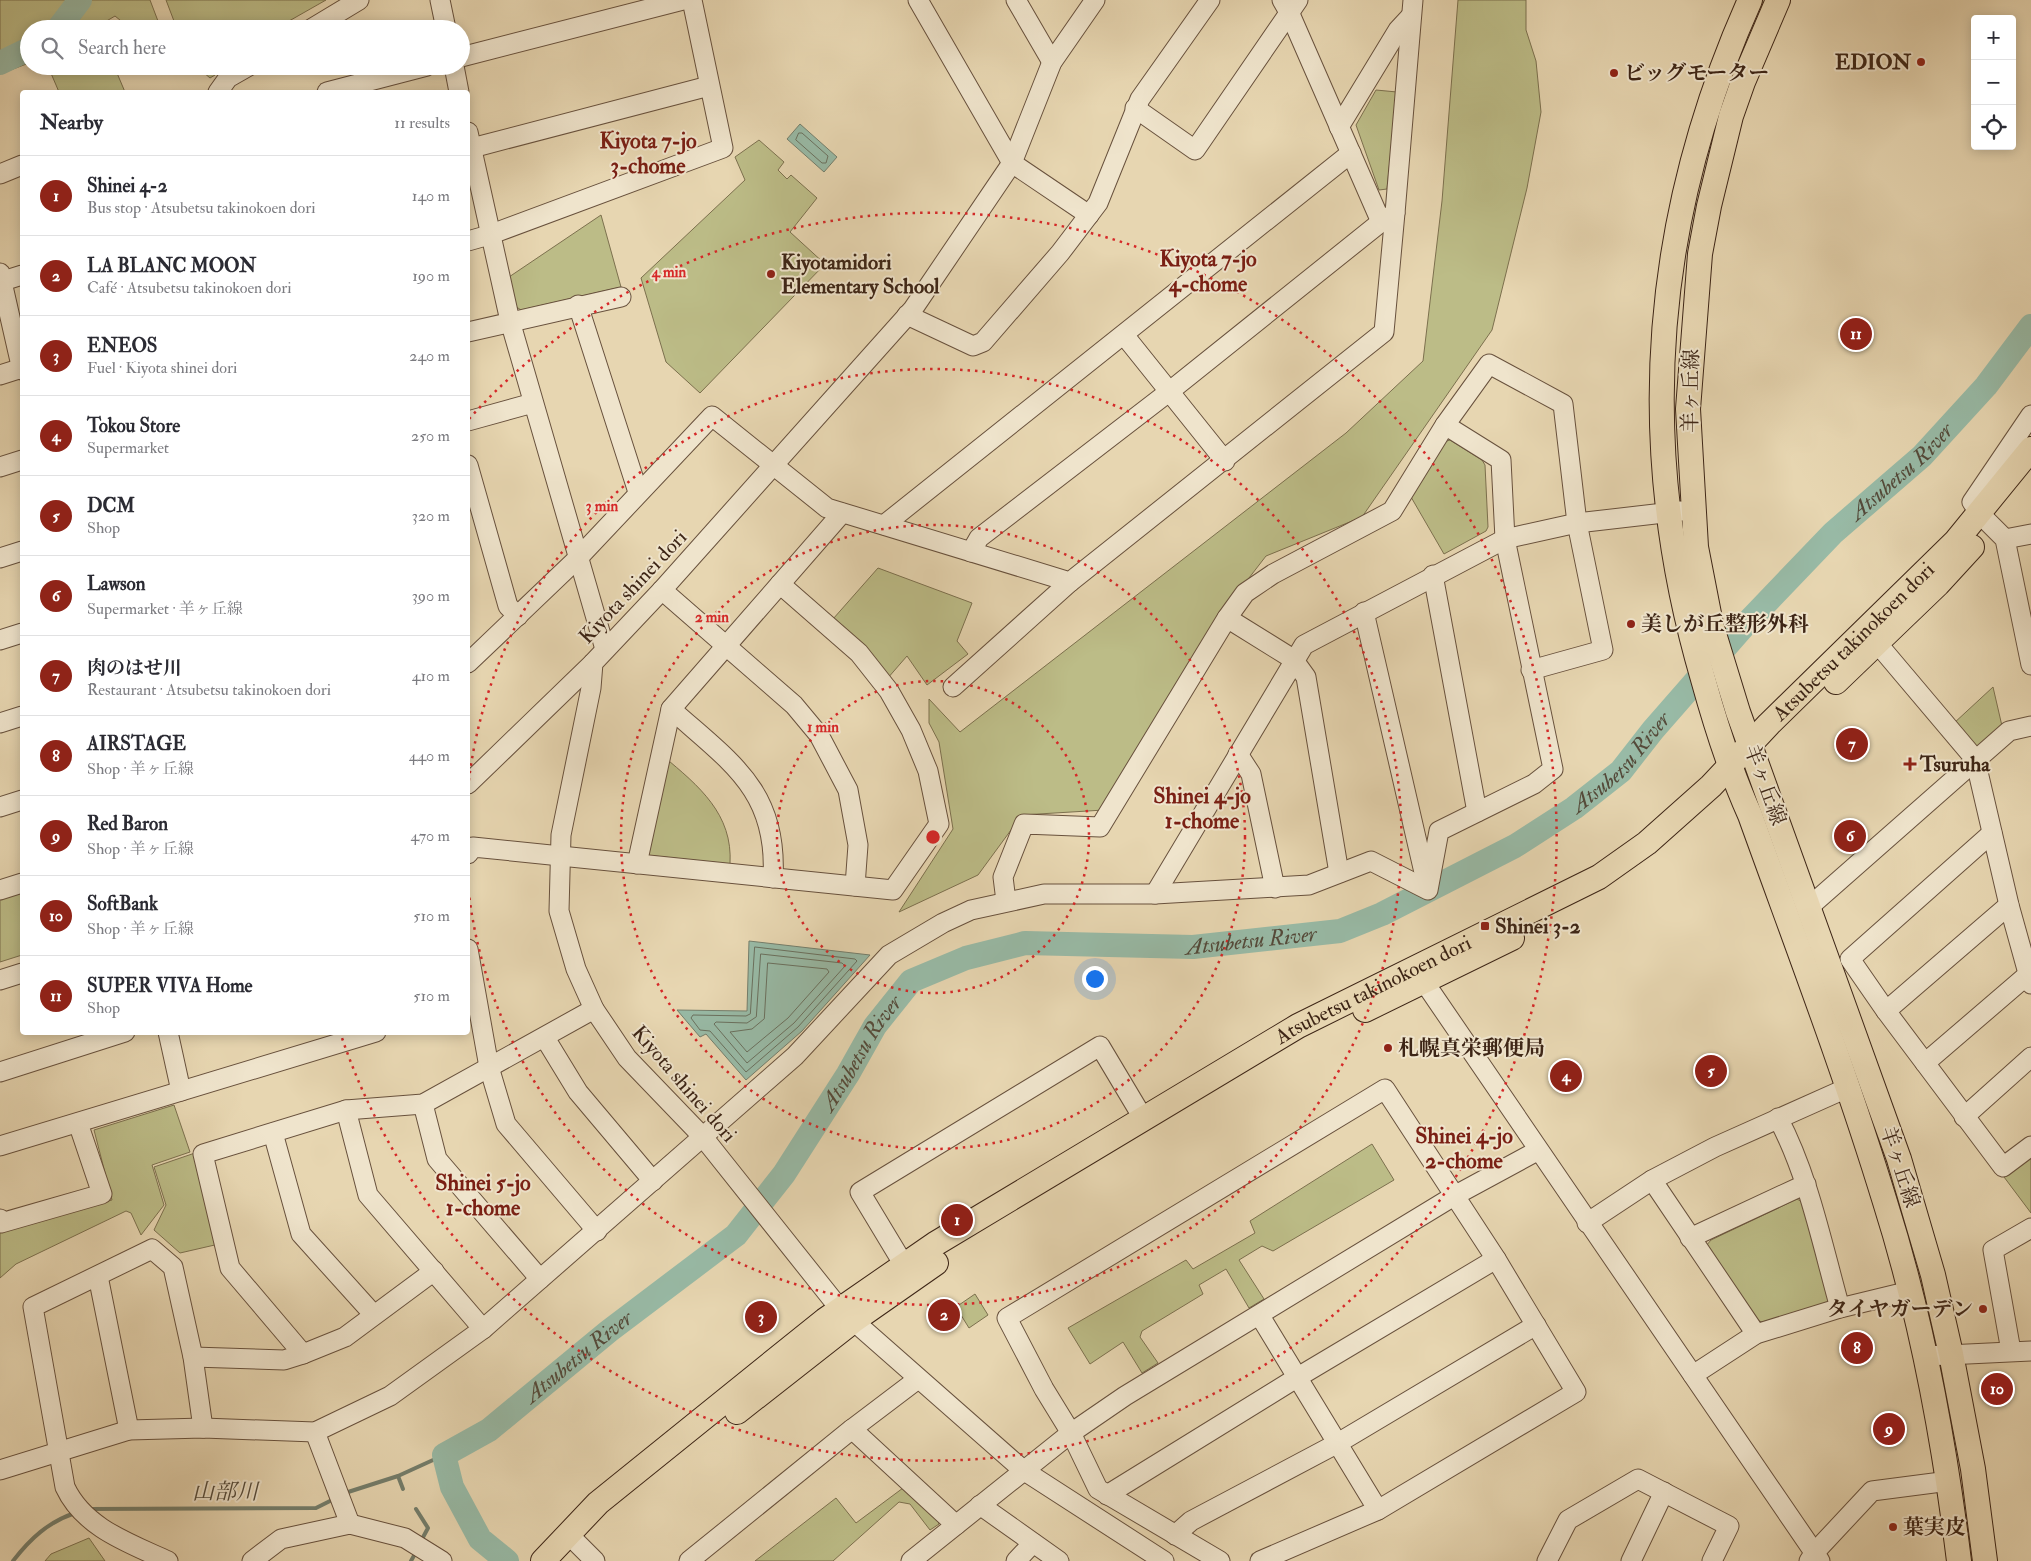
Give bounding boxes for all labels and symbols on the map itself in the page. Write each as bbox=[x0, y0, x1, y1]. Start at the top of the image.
place label: EDION bbox=[1835, 49, 1912, 76]
marker: EDION bbox=[1915, 56, 1927, 68]
place label: ビッグモーター bbox=[1624, 60, 1769, 87]
marker: ビッグモーター bbox=[1608, 67, 1620, 79]
district label: Kiyota 7-jo 3-chome bbox=[599, 127, 697, 180]
district label: Kiyota 7-jo 4-chome bbox=[1159, 245, 1257, 298]
place label: Kiyotamidori Elementary School bbox=[781, 249, 940, 300]
text: 4 min bbox=[651, 263, 687, 282]
marker: Kiyotamidori Elementary School bbox=[765, 268, 777, 280]
pin: 11 bbox=[1840, 315, 1872, 353]
street label: 羊ヶ丘線 bbox=[1677, 349, 1705, 433]
water label: Atsubetsu River bbox=[1842, 416, 1961, 528]
text: 3 min bbox=[586, 497, 618, 516]
street label: Kiyota shinei dori bbox=[573, 524, 693, 650]
street label: Atsubetsu takinokoen dori bbox=[1766, 556, 1940, 727]
text: 2 min bbox=[695, 608, 729, 627]
place label: 美しが丘整形外科 bbox=[1641, 611, 1809, 638]
marker: 美しが丘整形外科 bbox=[1625, 618, 1637, 630]
water label: Atsubetsu River bbox=[1564, 705, 1678, 820]
text: 1 min bbox=[807, 718, 839, 737]
pin: 7 bbox=[1836, 725, 1868, 763]
street label: 羊ヶ丘線 bbox=[1738, 741, 1792, 829]
place label: Tsuruha bbox=[1919, 751, 1991, 778]
marker: Tsuruha bbox=[1904, 758, 1916, 770]
district label: Shinei 4-jo 1-chome bbox=[1153, 782, 1251, 835]
pin: 6 bbox=[1834, 817, 1866, 855]
centre of rings bbox=[924, 828, 942, 846]
place label: Shinei 3-2 bbox=[1495, 913, 1581, 940]
water label: Atsubetsu River bbox=[1182, 919, 1320, 962]
marker: Shinei 3-2 bbox=[1479, 920, 1491, 932]
street label: Atsubetsu takinokoen dori bbox=[1269, 929, 1476, 1051]
your location bbox=[1082, 966, 1108, 992]
water label: Atsubetsu River bbox=[813, 988, 909, 1118]
street label: Kiyota shinei dori bbox=[626, 1020, 743, 1148]
place label: 札幌真栄郵便局 bbox=[1398, 1035, 1545, 1062]
marker: 札幌真栄郵便局 bbox=[1382, 1042, 1394, 1054]
pin: 5 bbox=[1695, 1052, 1727, 1090]
pin: 4 bbox=[1550, 1057, 1582, 1095]
district label: Shinei 4-jo 2-chome bbox=[1415, 1122, 1513, 1175]
street label: 羊ヶ丘線 bbox=[1874, 1123, 1926, 1211]
district label: Shinei 5-jo 1-chome bbox=[435, 1169, 531, 1222]
pin: 1 bbox=[941, 1201, 973, 1239]
pin: 2 bbox=[928, 1296, 960, 1334]
place label: タイヤガーデン bbox=[1827, 1296, 1973, 1323]
pin: 3 bbox=[745, 1298, 777, 1336]
water label: Atsubetsu River bbox=[517, 1303, 640, 1410]
marker: タイヤガーデン bbox=[1977, 1303, 1989, 1315]
pin: 8 bbox=[1841, 1329, 1873, 1367]
pin: 10 bbox=[1981, 1370, 2013, 1408]
pin: 9 bbox=[1873, 1410, 1905, 1448]
water label: 山部川 bbox=[192, 1478, 260, 1506]
place label: 葉実皮 bbox=[1903, 1514, 1966, 1541]
marker: 葉実皮 bbox=[1887, 1521, 1899, 1533]

